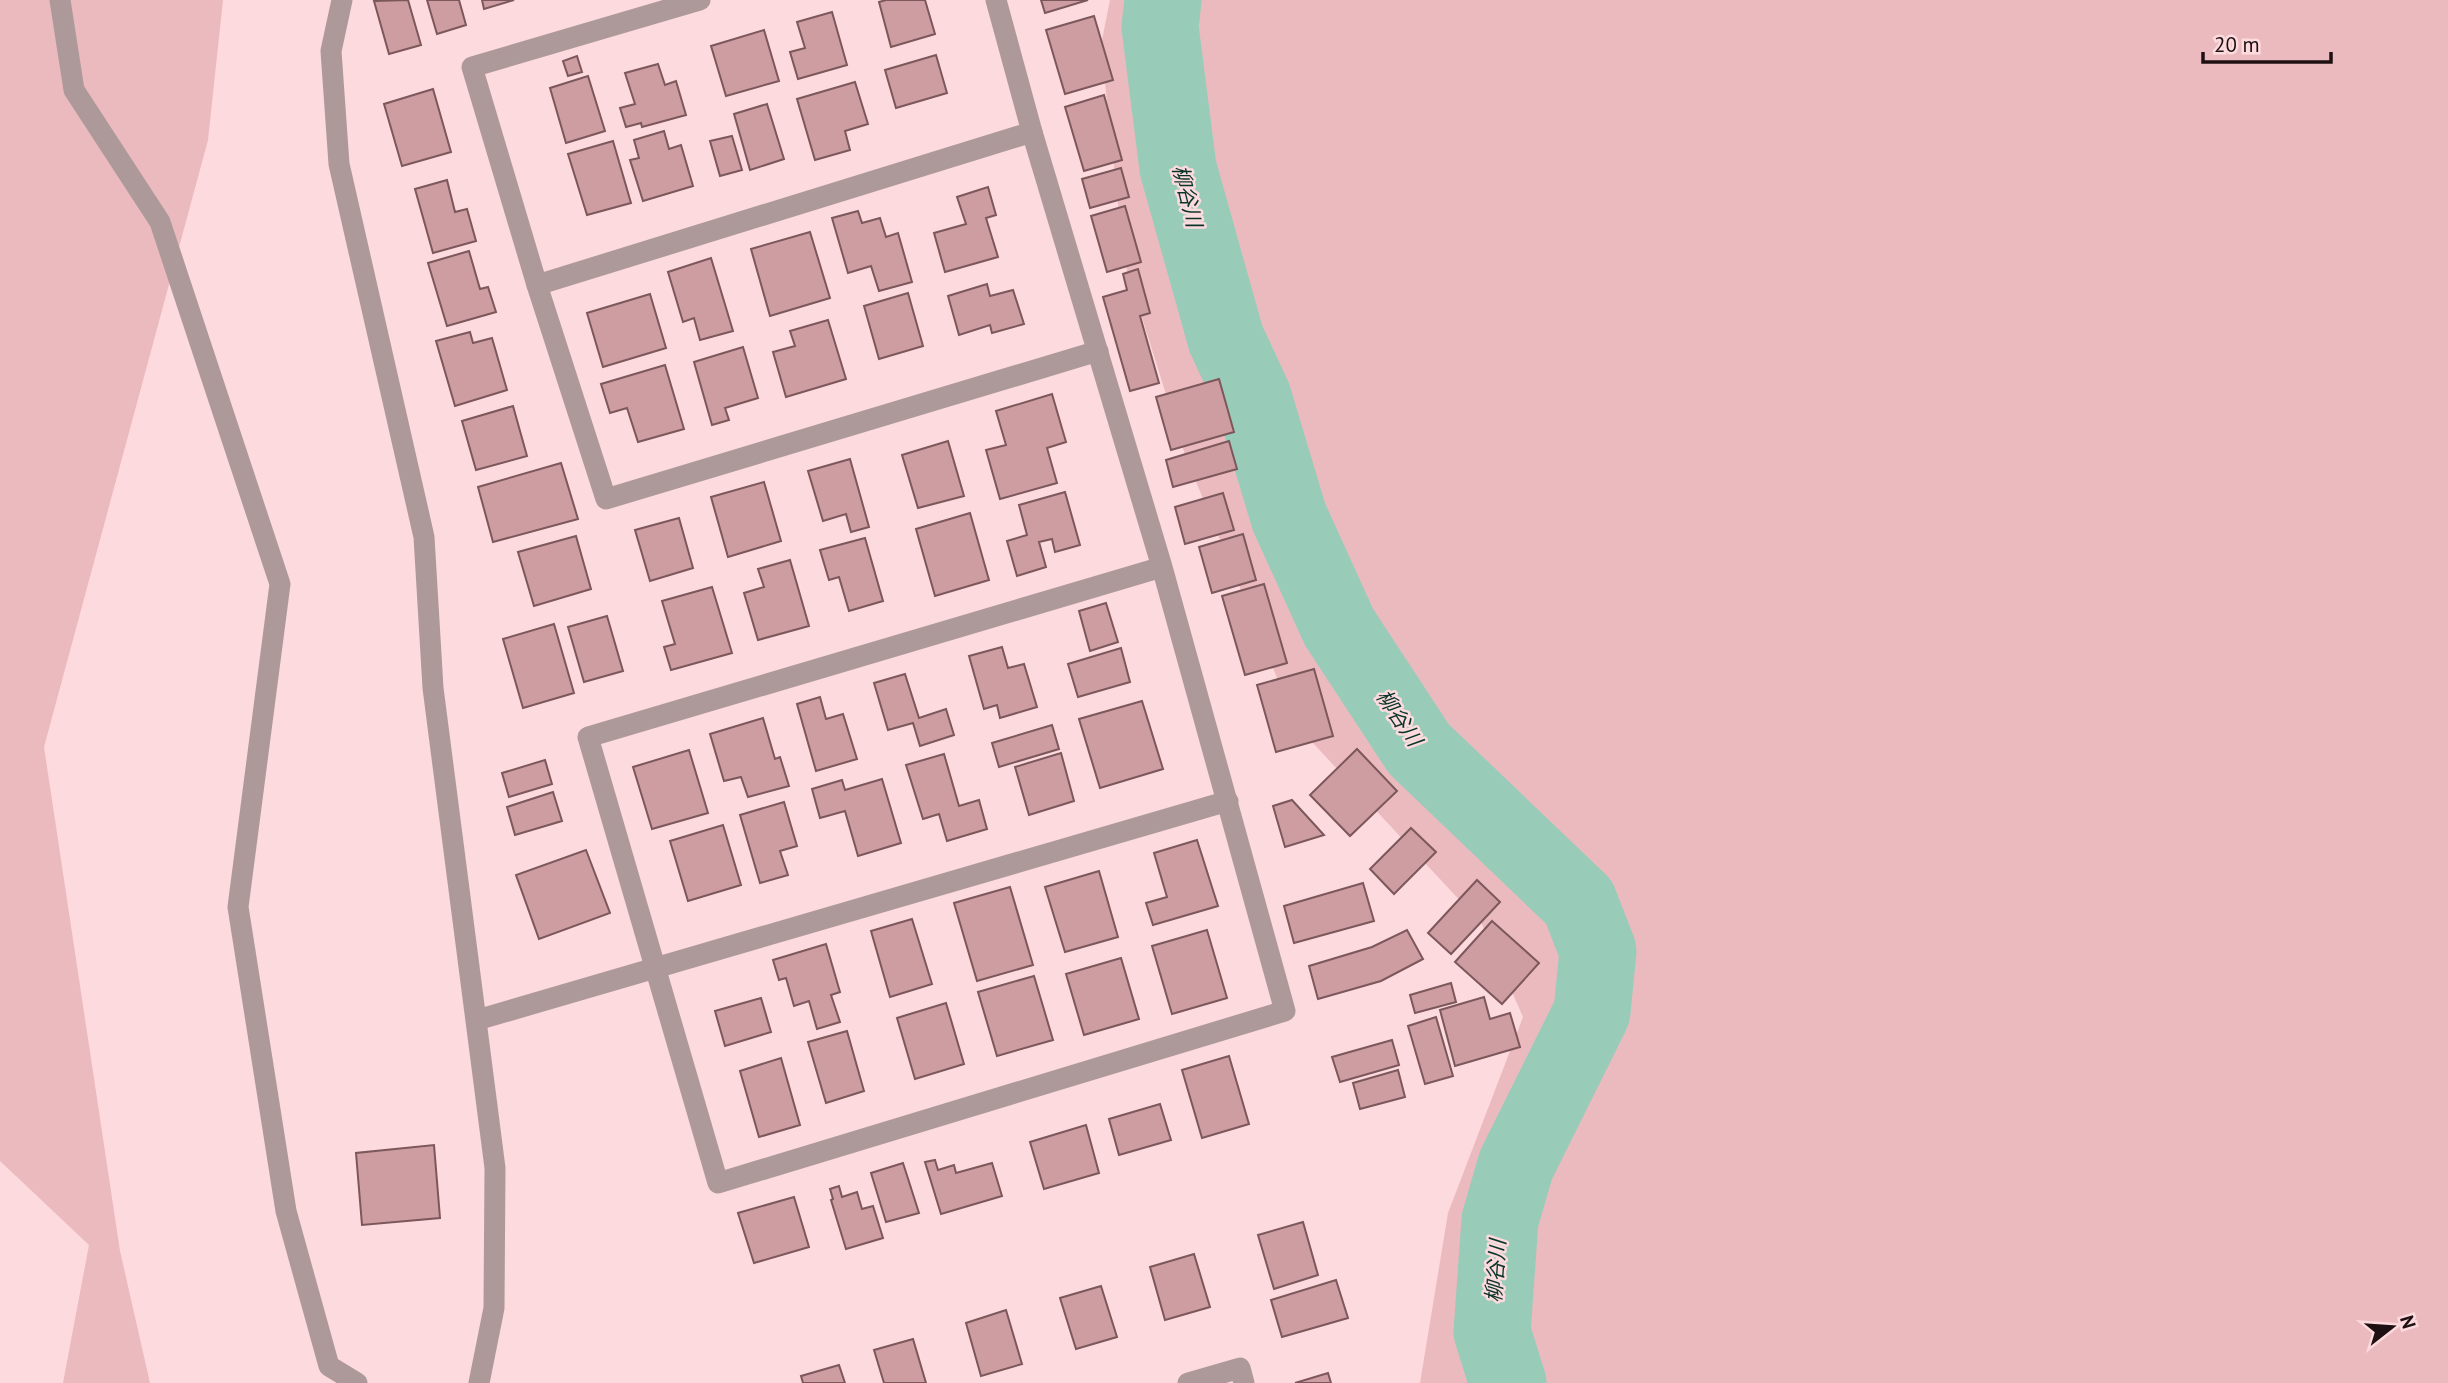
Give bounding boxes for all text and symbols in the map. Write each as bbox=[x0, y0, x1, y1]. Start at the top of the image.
scale bar bbox=[2203, 21, 2331, 65]
text: 20 m bbox=[2214, 31, 2260, 58]
water label: 柳谷川 bbox=[1167, 162, 1209, 232]
water label: 柳谷川 bbox=[1371, 684, 1429, 753]
water label: 柳谷川 bbox=[1480, 1237, 1511, 1303]
north arrow bbox=[2357, 1292, 2427, 1362]
text: N bbox=[2395, 1313, 2422, 1332]

